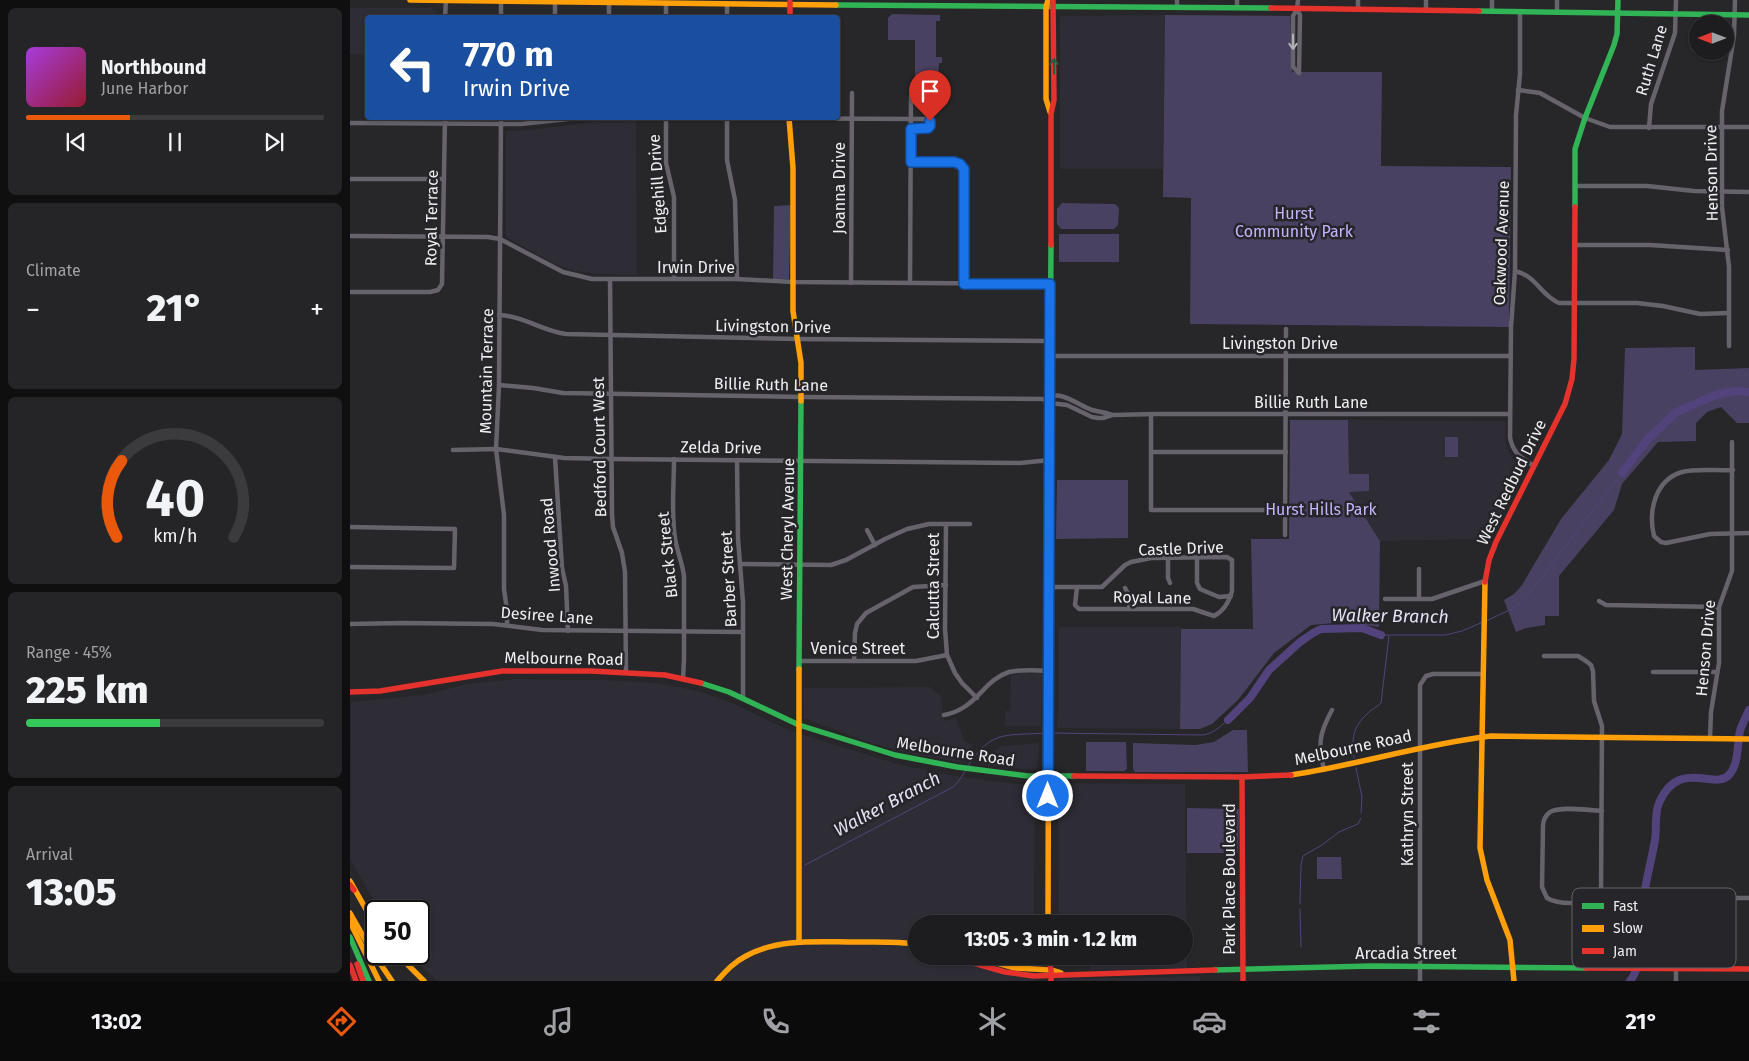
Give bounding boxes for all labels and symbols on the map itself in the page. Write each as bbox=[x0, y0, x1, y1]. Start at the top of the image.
north arrow bbox=[1689, 15, 1734, 60]
street label: Ruth Lane bbox=[1632, 22, 1671, 98]
one-way arrow bbox=[1288, 33, 1298, 49]
one-way arrow bbox=[1049, 58, 1059, 74]
pin bbox=[909, 70, 951, 121]
street label: Henson Drive bbox=[1701, 124, 1722, 222]
street label: Edgehill Drive bbox=[645, 134, 670, 234]
street label: Joanna Drive bbox=[830, 142, 849, 234]
street label: Royal Terrace bbox=[421, 170, 442, 266]
street label: Oakwood Avenue bbox=[1490, 180, 1513, 306]
park label: Hurst Community Park bbox=[1235, 204, 1354, 241]
street label: Irwin Drive bbox=[657, 258, 735, 277]
street label: Mountain Terrace bbox=[476, 308, 497, 434]
street label: Livingston Drive bbox=[715, 316, 831, 337]
street label: Livingston Drive bbox=[1222, 334, 1338, 353]
street label: Billie Ruth Lane bbox=[714, 374, 828, 395]
street label: Bedford Court West bbox=[589, 376, 610, 517]
street label: Billie Ruth Lane bbox=[1254, 393, 1368, 412]
street label: West Redbud Drive bbox=[1473, 416, 1550, 548]
street label: Zelda Drive bbox=[680, 437, 762, 458]
street label: West Cheryl Avenue bbox=[777, 458, 798, 600]
street label: Inwood Road bbox=[537, 497, 564, 593]
park label: Hurst Hills Park bbox=[1265, 500, 1378, 519]
street label: Black Street bbox=[654, 511, 681, 599]
street label: Barber Street bbox=[716, 530, 741, 628]
street label: Calcutta Street bbox=[924, 533, 943, 639]
street label: Castle Drive bbox=[1138, 538, 1224, 559]
street label: Royal Lane bbox=[1113, 587, 1191, 608]
street label: Henson Drive bbox=[1692, 599, 1719, 697]
street label: Desiree Lane bbox=[500, 603, 594, 628]
water label: Walker Branch bbox=[1331, 604, 1449, 628]
street label: Venice Street bbox=[811, 639, 906, 658]
street label: Melbourne Road bbox=[504, 648, 624, 669]
street label: Melbourne Road bbox=[1293, 726, 1413, 769]
street label: Melbourne Road bbox=[895, 733, 1016, 770]
street label: Kathryn Street bbox=[1398, 762, 1417, 866]
water label: Walker Branch bbox=[830, 767, 944, 841]
position arrow bbox=[1021, 769, 1073, 821]
street label: Park Place Boulevard bbox=[1220, 803, 1239, 955]
legend bbox=[1572, 888, 1736, 968]
text: Fast bbox=[1613, 898, 1639, 915]
speed limit sign: 50 bbox=[365, 900, 430, 965]
text: Slow bbox=[1613, 920, 1643, 937]
text: Jam bbox=[1613, 943, 1637, 960]
street label: Arcadia Street bbox=[1355, 944, 1457, 963]

